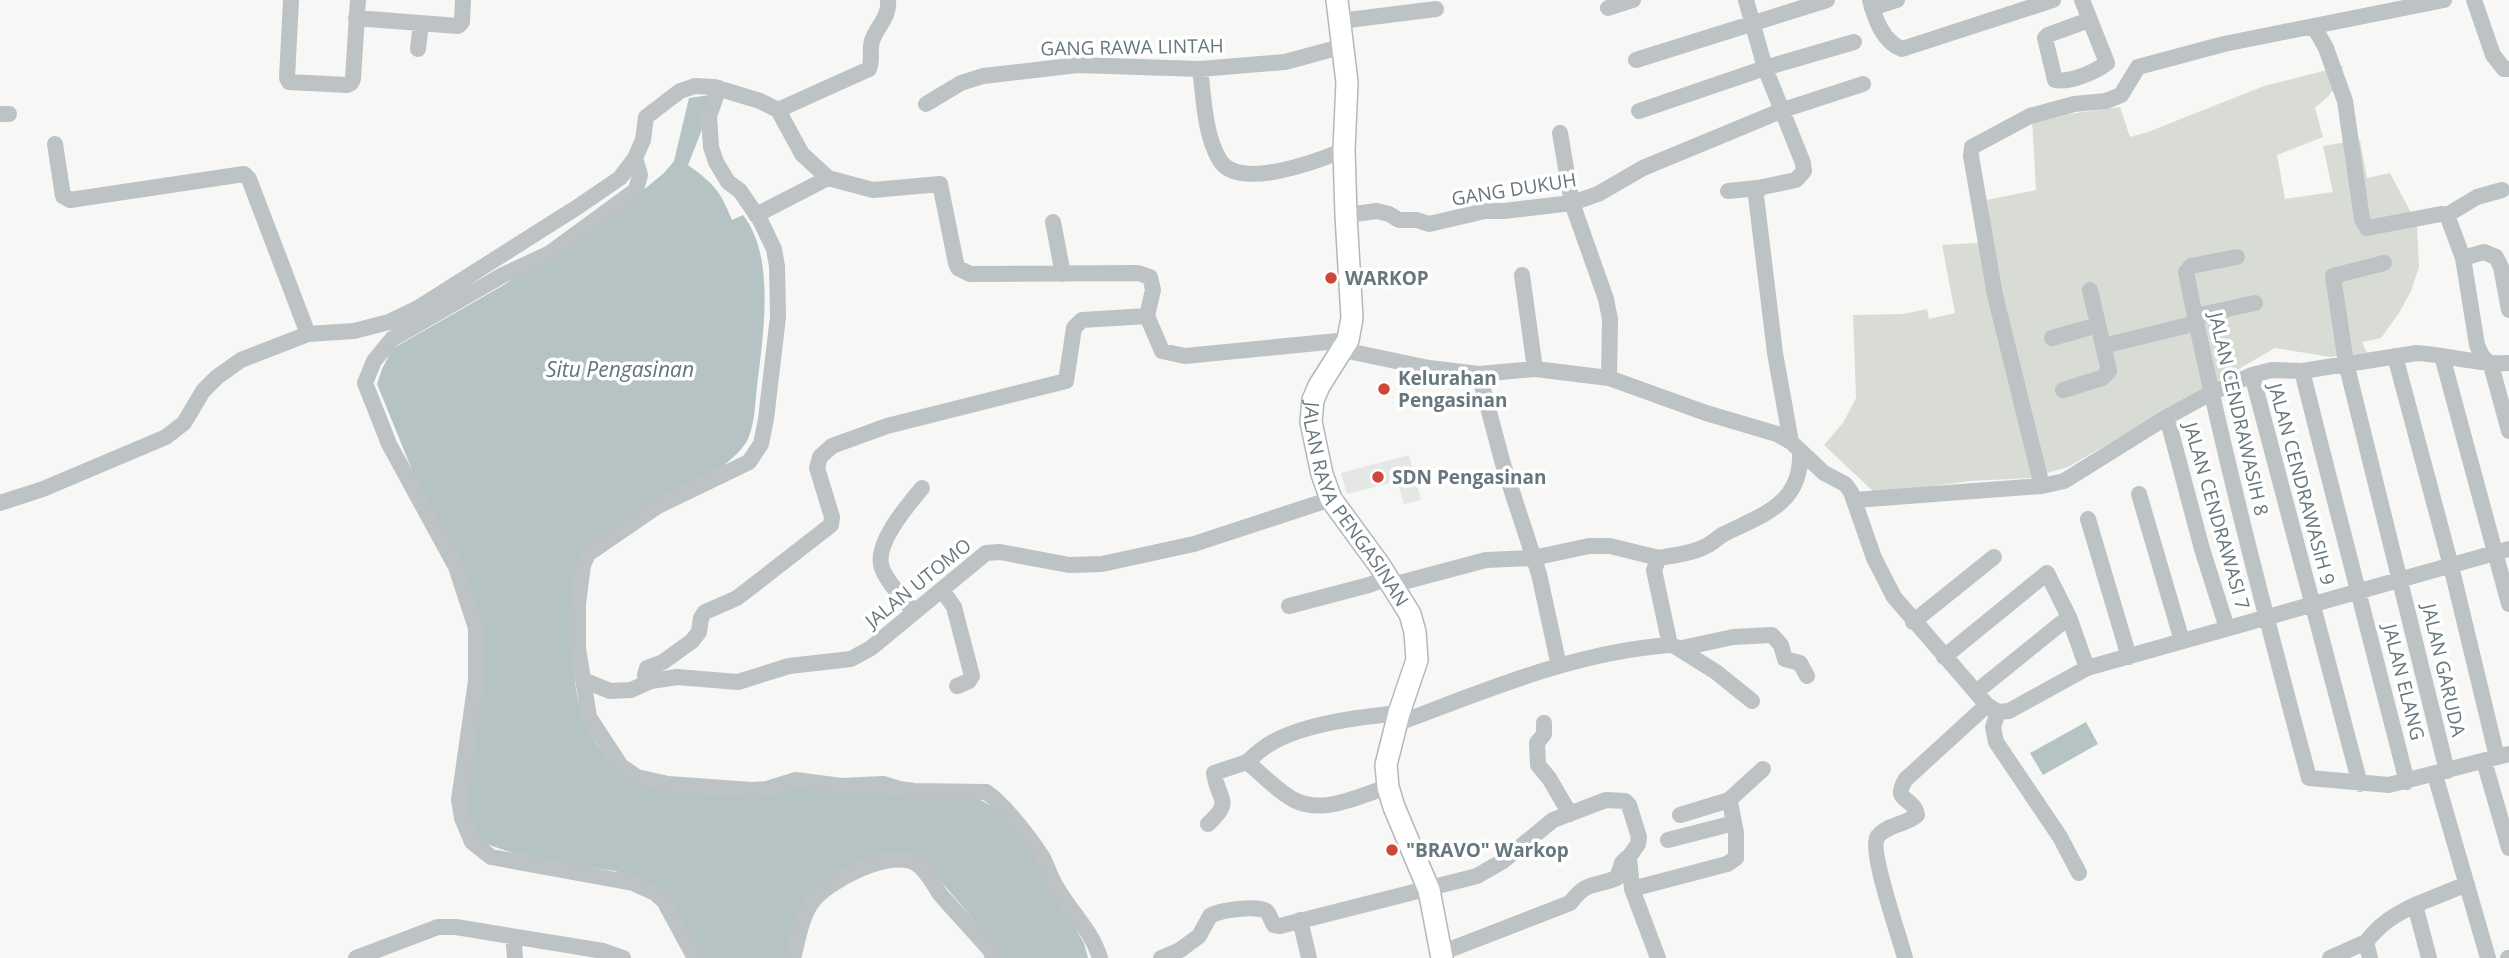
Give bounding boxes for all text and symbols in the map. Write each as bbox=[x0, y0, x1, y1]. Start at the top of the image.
street label: GANG RAWA LINTAH bbox=[1040, 32, 1224, 62]
street label: GANG DUKUH bbox=[1450, 166, 1578, 212]
place label: WARKOP bbox=[1345, 265, 1429, 291]
marker: WARKOP bbox=[1323, 270, 1339, 286]
street label: JALAN CENDRAWASIH 8 bbox=[2203, 308, 2275, 518]
water label: Situ Pengasinan bbox=[546, 355, 694, 383]
place label: Kelurahan Pengasinan bbox=[1398, 365, 1508, 413]
street label: JALAN CENDRAWASIH 9 bbox=[2262, 378, 2341, 588]
marker: Kelurahan Pengasinan bbox=[1376, 381, 1392, 397]
street label: JALAN RAYA PENGASINAN bbox=[1298, 399, 1415, 611]
street label: JALAN CENDRAWASI 7 bbox=[2177, 417, 2256, 613]
place label: SDN Pengasinan bbox=[1392, 464, 1546, 490]
marker: SDN Pengasinan bbox=[1370, 469, 1386, 485]
street label: JALAN UTOMO bbox=[858, 532, 976, 635]
street label: JALAN GARUDA bbox=[2416, 599, 2472, 739]
street label: JALAN ELANG bbox=[2377, 619, 2431, 743]
place label: "BRAVO" Warkop bbox=[1406, 837, 1569, 863]
marker: "BRAVO" Warkop bbox=[1384, 842, 1400, 858]

